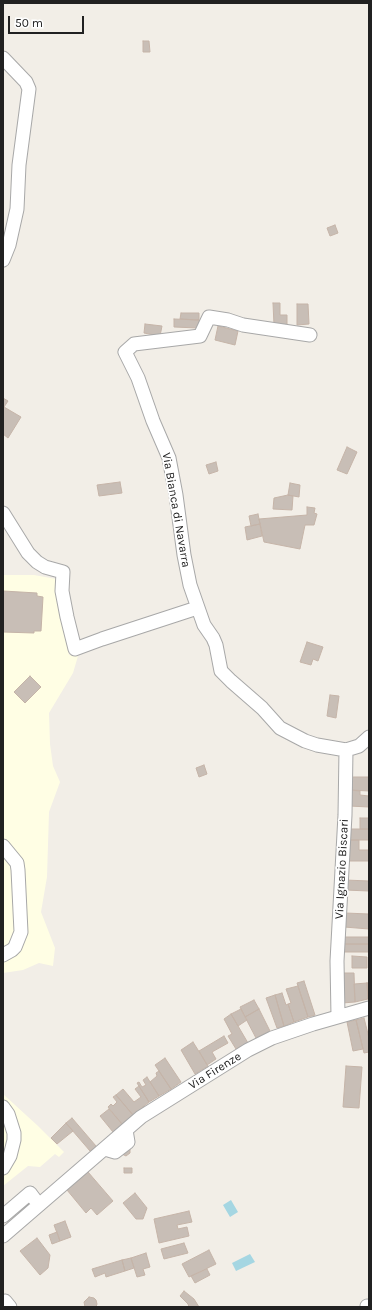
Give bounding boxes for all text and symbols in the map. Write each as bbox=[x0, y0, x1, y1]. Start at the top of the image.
scale bar bbox=[10, 8, 86, 34]
text: 50 m bbox=[15, 16, 43, 30]
street label: Via Bianca di Navarra bbox=[159, 451, 193, 569]
street label: Via Ignazio Biscari bbox=[332, 818, 352, 920]
street label: Via Firenze bbox=[186, 1049, 244, 1093]

